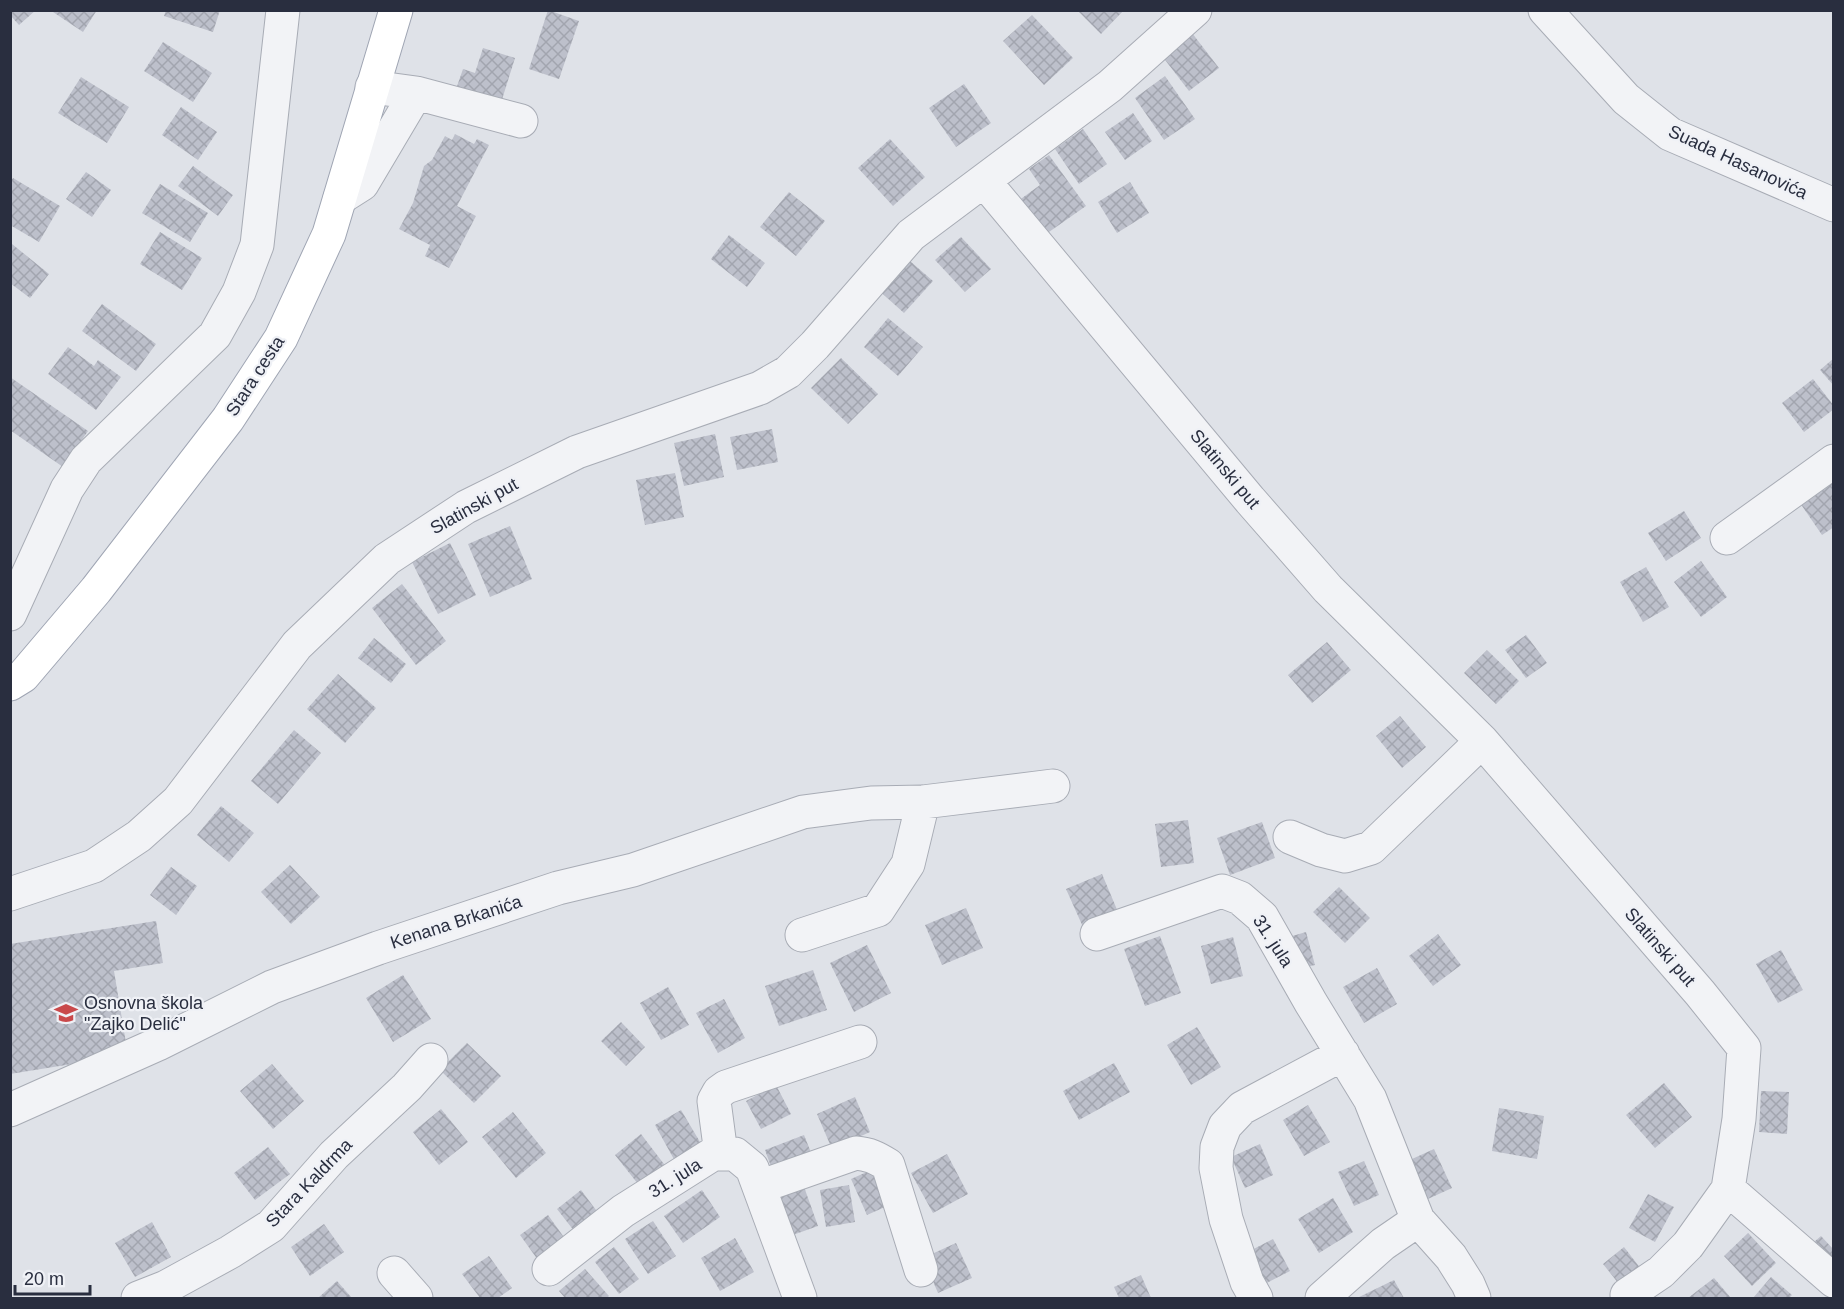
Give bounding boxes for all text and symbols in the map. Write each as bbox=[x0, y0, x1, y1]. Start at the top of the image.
street label: Suada Hasanovića bbox=[1665, 121, 1812, 203]
street label: Stara cesta bbox=[222, 332, 289, 420]
street label: Slatinski put bbox=[1186, 425, 1264, 513]
street label: Slatinski put bbox=[427, 474, 521, 538]
street label: Kenana Brkanića bbox=[388, 891, 525, 953]
street label: Slatinski put bbox=[1621, 904, 1699, 990]
street label: 31. jula bbox=[1249, 911, 1298, 972]
place label: Osnovna škola "Zajko Delić" bbox=[84, 993, 204, 1034]
school or university icon: Osnovna škola "Zajko Delić" bbox=[53, 1000, 79, 1026]
street label: Stara Kaldrma bbox=[262, 1134, 357, 1231]
street label: 31. jula bbox=[645, 1154, 706, 1202]
scale bar bbox=[15, 1258, 90, 1296]
text: 20 m bbox=[24, 1269, 64, 1289]

